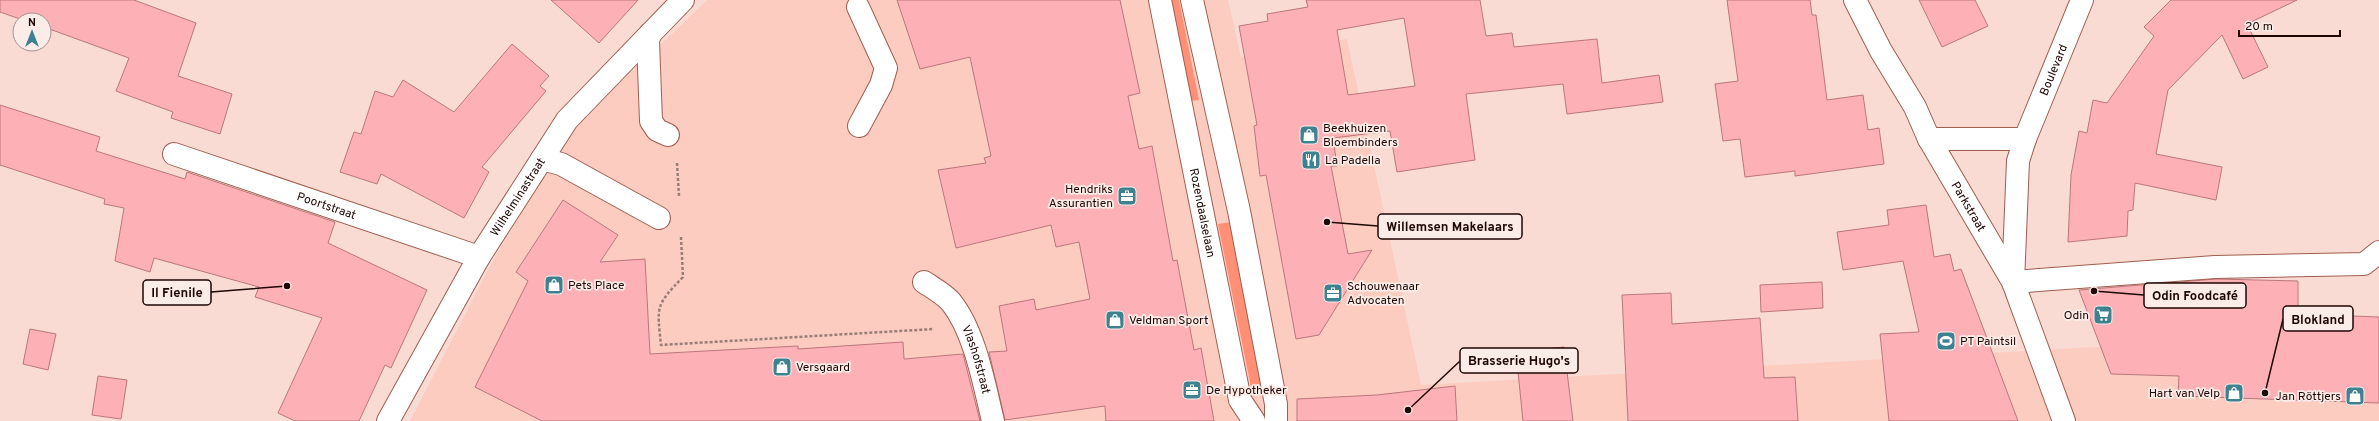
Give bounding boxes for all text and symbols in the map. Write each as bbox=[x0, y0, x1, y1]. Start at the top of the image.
north arrow bbox=[12, 12, 52, 52]
scale bar bbox=[2239, 12, 2340, 38]
text: N bbox=[28, 16, 36, 30]
text: 20 m bbox=[2245, 19, 2273, 35]
street label: Boulevard bbox=[2037, 42, 2072, 98]
place label: Beekhuizen Bloembinders bbox=[1323, 121, 1398, 151]
shop icon: Beekhuizen Bloembinders bbox=[1298, 124, 1320, 146]
restaurant icon: La Padella bbox=[1300, 149, 1322, 171]
place label: La Padella bbox=[1325, 153, 1380, 169]
street label: Wilhelminastraat bbox=[487, 155, 550, 240]
street label: Rozendaalselaan bbox=[1185, 167, 1218, 259]
street label: Parkstraat bbox=[1947, 179, 1989, 235]
place label: Hendriks Assurantien bbox=[1049, 182, 1113, 212]
office icon: Hendriks Assurantien bbox=[1116, 185, 1138, 207]
street label: Poortstraat bbox=[295, 189, 358, 224]
callout: Willemsen Makelaars bbox=[1378, 214, 1522, 239]
text: Willemsen Makelaars bbox=[1386, 220, 1514, 236]
shop icon: Pets Place bbox=[543, 274, 565, 296]
place label: Pets Place bbox=[568, 278, 625, 294]
place label: Schouwenaar Advocaten bbox=[1347, 279, 1420, 309]
callout: Il Fienile bbox=[143, 280, 211, 305]
office icon: Schouwenaar Advocaten bbox=[1322, 282, 1344, 304]
callout: Odin Foodcafé bbox=[2144, 283, 2246, 308]
text: Il Fienile bbox=[151, 286, 203, 302]
text: Odin Foodcafé bbox=[2152, 289, 2238, 305]
supermarket icon: Odin bbox=[2092, 304, 2114, 326]
callout: Blokland bbox=[2283, 306, 2353, 331]
place label: Odin bbox=[2064, 308, 2089, 324]
shop icon: Veldman Sport bbox=[1104, 309, 1126, 331]
place label: Veldman Sport bbox=[1129, 313, 1208, 329]
text: Blokland bbox=[2291, 313, 2345, 329]
street label: Vlashofstraat bbox=[957, 323, 993, 396]
sports icon: PT Paintsil bbox=[1935, 330, 1957, 352]
place label: PT Paintsil bbox=[1960, 334, 2016, 350]
callout: Brasserie Hugo's bbox=[1460, 348, 1578, 373]
text: Brasserie Hugo's bbox=[1468, 354, 1570, 370]
shop icon: Versgaard bbox=[771, 356, 793, 378]
place label: Versgaard bbox=[796, 360, 850, 376]
office icon: De Hypotheker bbox=[1181, 379, 1203, 401]
shop icon: Hart van Velp bbox=[2223, 382, 2245, 404]
place label: De Hypotheker bbox=[1206, 383, 1287, 399]
shop icon: Jan Röttjers bbox=[2344, 385, 2366, 407]
place label: Hart van Velp bbox=[2149, 386, 2220, 402]
place label: Jan Röttjers bbox=[2275, 389, 2341, 405]

